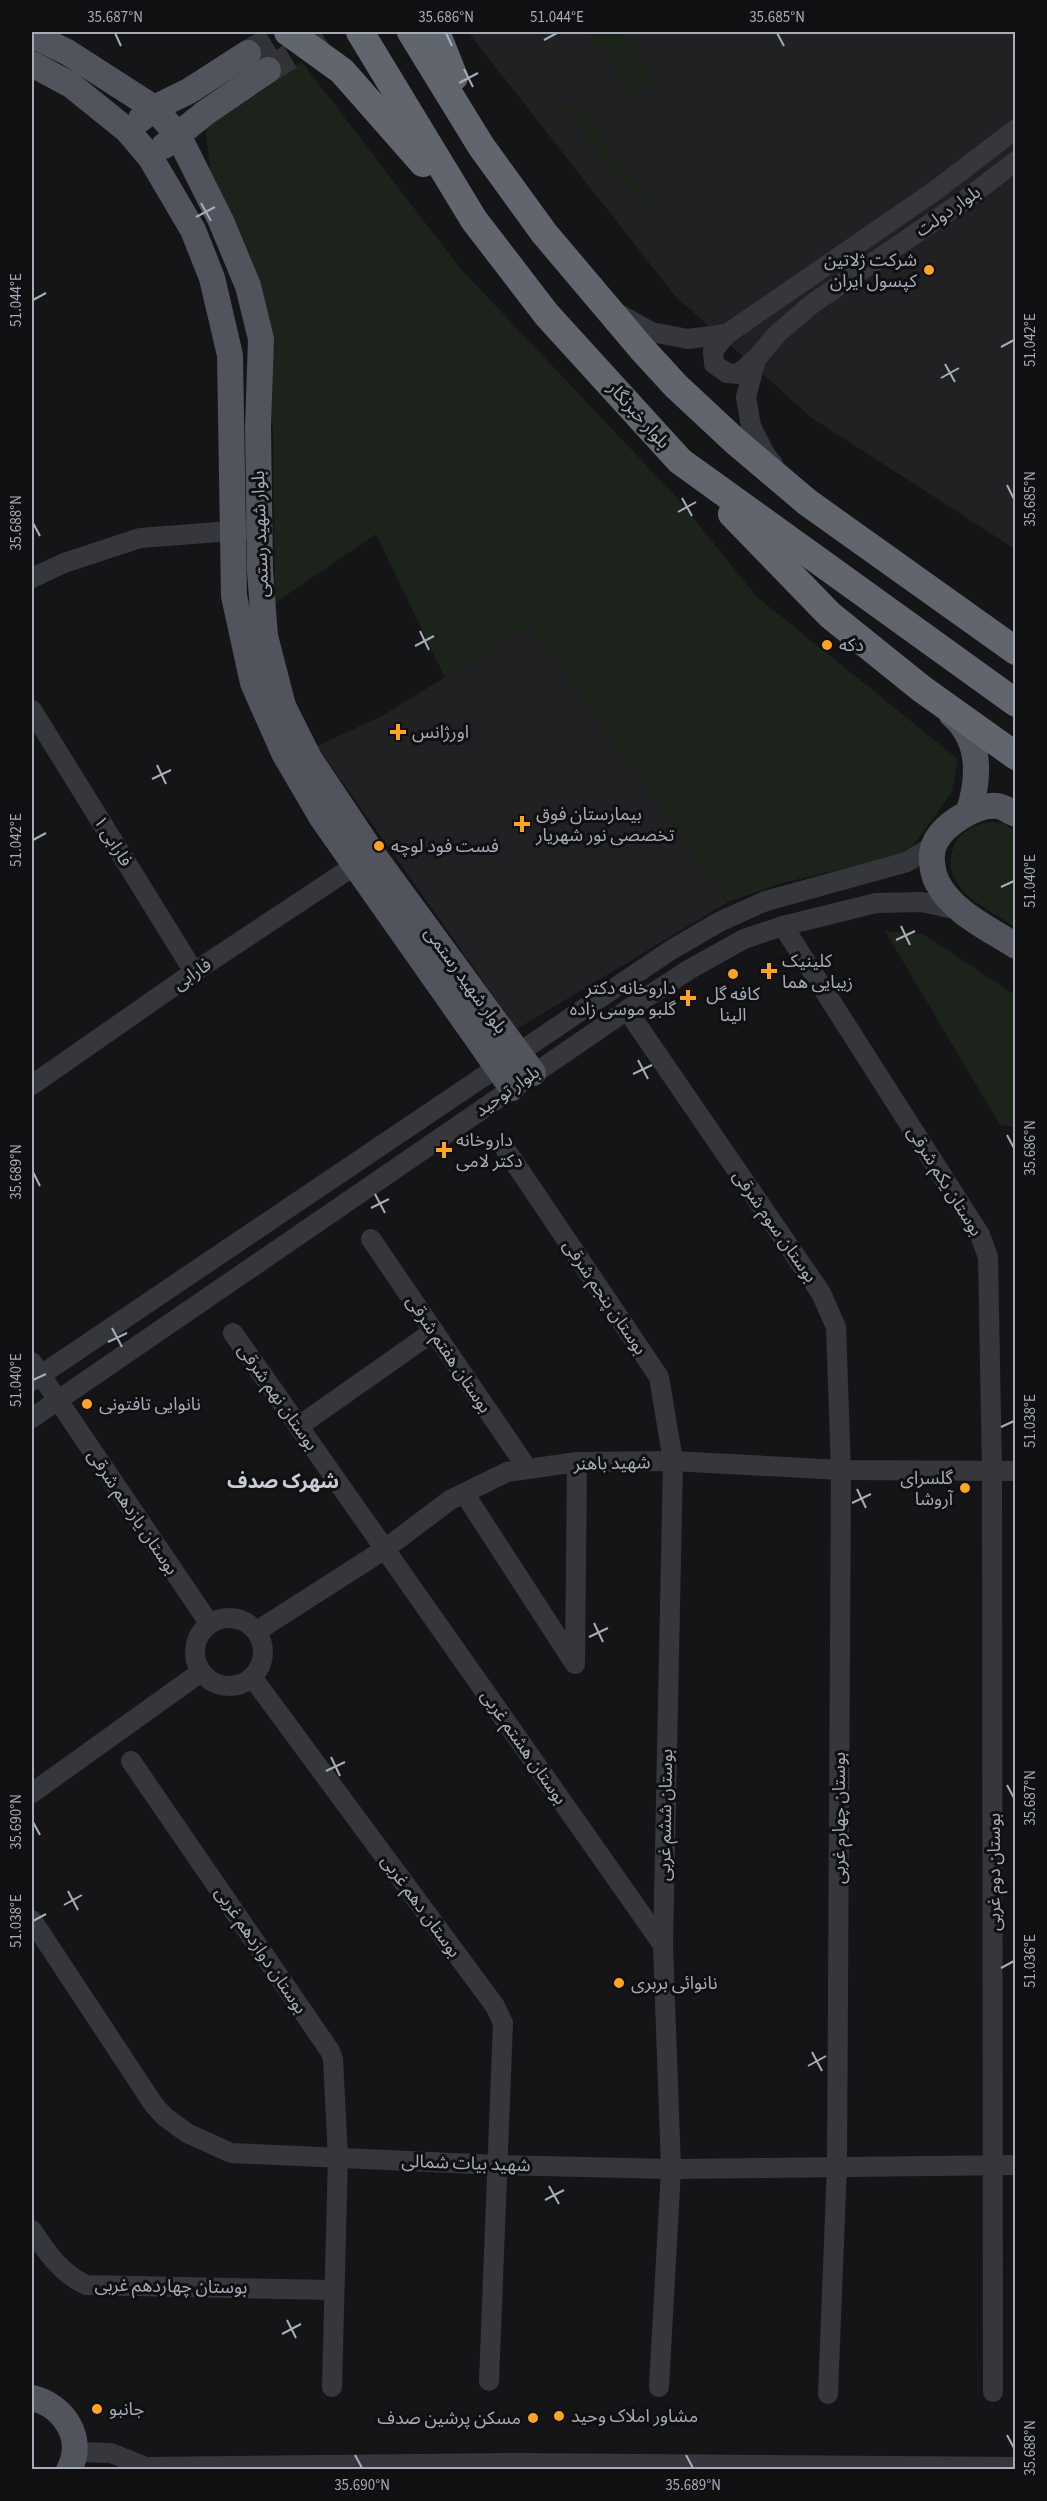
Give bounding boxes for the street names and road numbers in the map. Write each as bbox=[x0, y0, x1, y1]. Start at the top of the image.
street label: بلوار دولت bbox=[911, 180, 986, 243]
street label: بلوار خبرنگار bbox=[601, 376, 675, 454]
street label: بلوار شهید رستمی bbox=[246, 470, 275, 598]
street label: فارابی ۱ bbox=[87, 811, 138, 872]
street label: بلوار شهید رستمی bbox=[418, 922, 513, 1039]
street label: فارابی bbox=[168, 952, 217, 996]
street label: بلوار توحید bbox=[470, 1060, 545, 1123]
street label: بوستان یکم شرقی bbox=[901, 1121, 988, 1241]
street label: بوستان سوم شرقی bbox=[726, 1165, 823, 1288]
street label: بوستان پنجم شرقی bbox=[557, 1235, 652, 1360]
street label: بوستان هفتم شرقی bbox=[400, 1291, 497, 1418]
street label: بوستان نهم شرقی bbox=[231, 1339, 324, 1456]
street label: بوستان یازدهم شرقی bbox=[81, 1444, 184, 1580]
street label: شهید باهنر bbox=[572, 1450, 651, 1477]
street label: بوستان هشتم غربی bbox=[475, 1685, 573, 1810]
street label: بوستان ششم غربی bbox=[652, 1749, 679, 1881]
street label: بوستان چهارم غربی bbox=[827, 1752, 853, 1884]
street label: بوستان دوم غربی bbox=[982, 1813, 1008, 1931]
street label: بوستان دهم غربی bbox=[375, 1850, 466, 1963]
street label: بوستان دوازدهم غربی bbox=[209, 1882, 313, 2019]
street label: شهید بیات شمالی bbox=[401, 2149, 531, 2178]
street label: بوستان چهاردهم غربی bbox=[94, 2273, 248, 2300]

